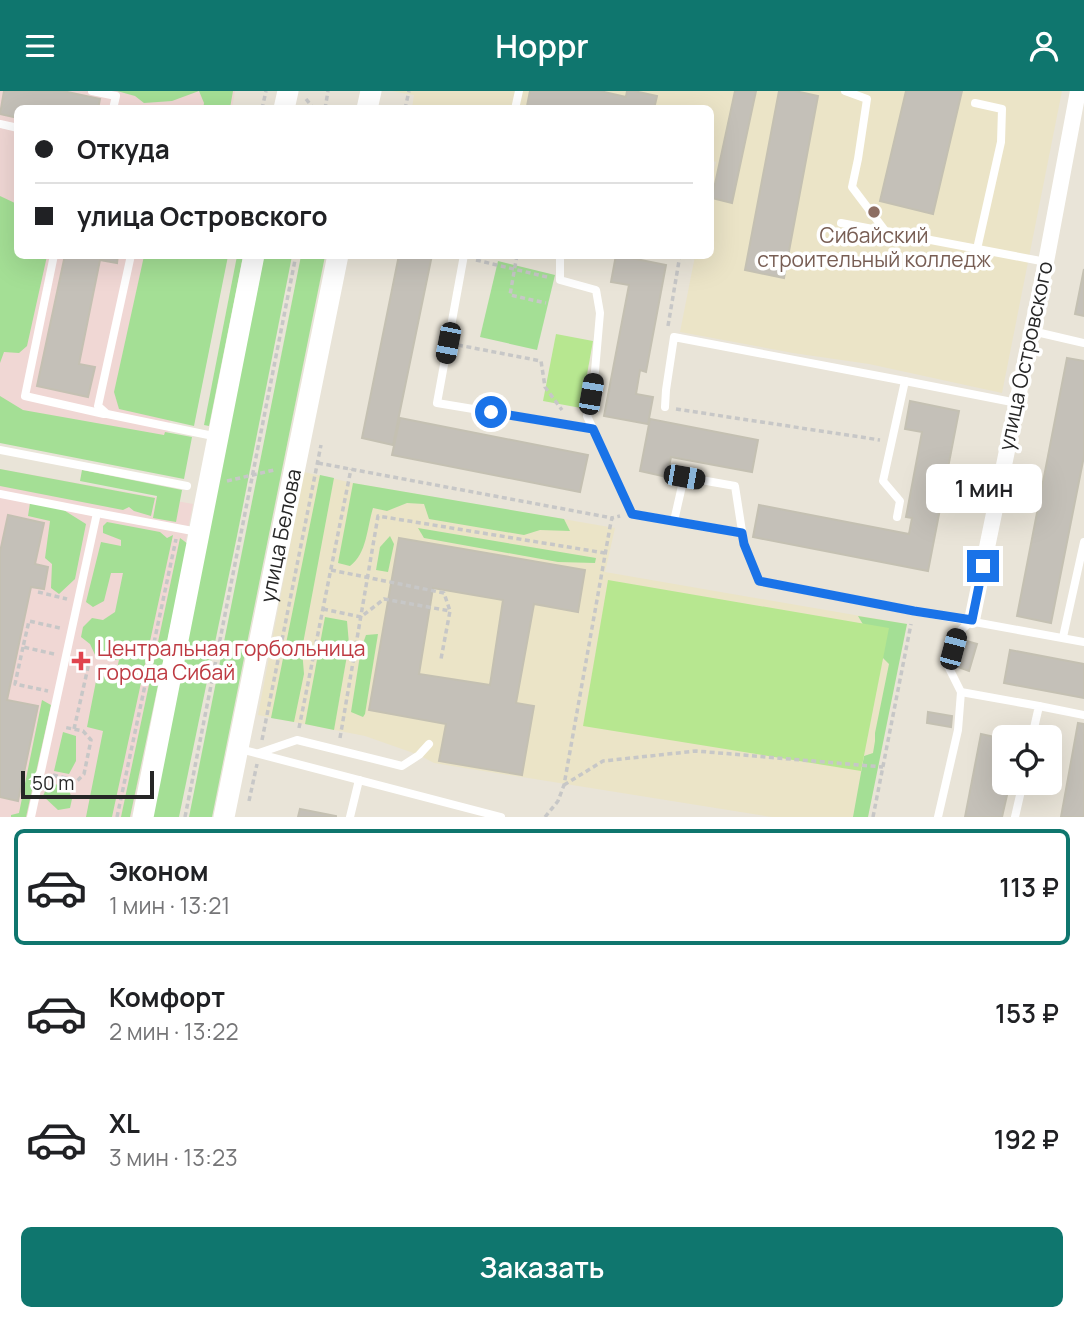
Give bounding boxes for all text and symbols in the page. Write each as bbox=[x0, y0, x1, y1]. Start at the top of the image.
text: Hoppr bbox=[495, 24, 589, 68]
icon: menu bbox=[21, 27, 59, 65]
icon: person bbox=[1025, 27, 1063, 65]
text: Откуда bbox=[77, 131, 170, 167]
text: улица Островского bbox=[77, 198, 328, 234]
marker: Сибайский строительный колледж bbox=[866, 204, 882, 220]
place label: Сибайский строительный колледж bbox=[757, 221, 991, 273]
street label: улица Островского bbox=[991, 258, 1059, 453]
car bbox=[434, 320, 463, 366]
car bbox=[578, 371, 605, 417]
route start bbox=[475, 396, 507, 428]
car bbox=[662, 463, 707, 491]
callout: 1 мин bbox=[925, 465, 1041, 513]
street label: улица Белова bbox=[253, 466, 307, 605]
text: 1 мин bbox=[955, 472, 1013, 504]
route end bbox=[967, 550, 999, 582]
car bbox=[938, 626, 969, 672]
place label: Центральная горбольница города Сибай bbox=[97, 634, 365, 686]
marker: Центральная горбольница города Сибай bbox=[71, 651, 91, 671]
map controls bbox=[992, 725, 1062, 795]
button: locate bbox=[992, 725, 1062, 795]
scale bar bbox=[21, 768, 154, 800]
text: 50 m bbox=[32, 770, 74, 796]
text: Эконом bbox=[109, 853, 209, 889]
icon: car bbox=[25, 856, 88, 919]
text: 113 ₽ bbox=[999, 869, 1059, 905]
text: 1 мин · 13:21 bbox=[109, 889, 230, 921]
text: Комфорт bbox=[109, 979, 225, 1015]
icon: car bbox=[25, 982, 88, 1045]
text: 153 ₽ bbox=[995, 995, 1059, 1031]
text: 2 мин · 13:22 bbox=[109, 1015, 239, 1047]
text: XL bbox=[109, 1105, 140, 1141]
icon: car bbox=[25, 1108, 88, 1171]
text: 192 ₽ bbox=[994, 1121, 1059, 1157]
text: 3 мин · 13:23 bbox=[109, 1141, 238, 1173]
button: Заказать bbox=[21, 1227, 1063, 1307]

